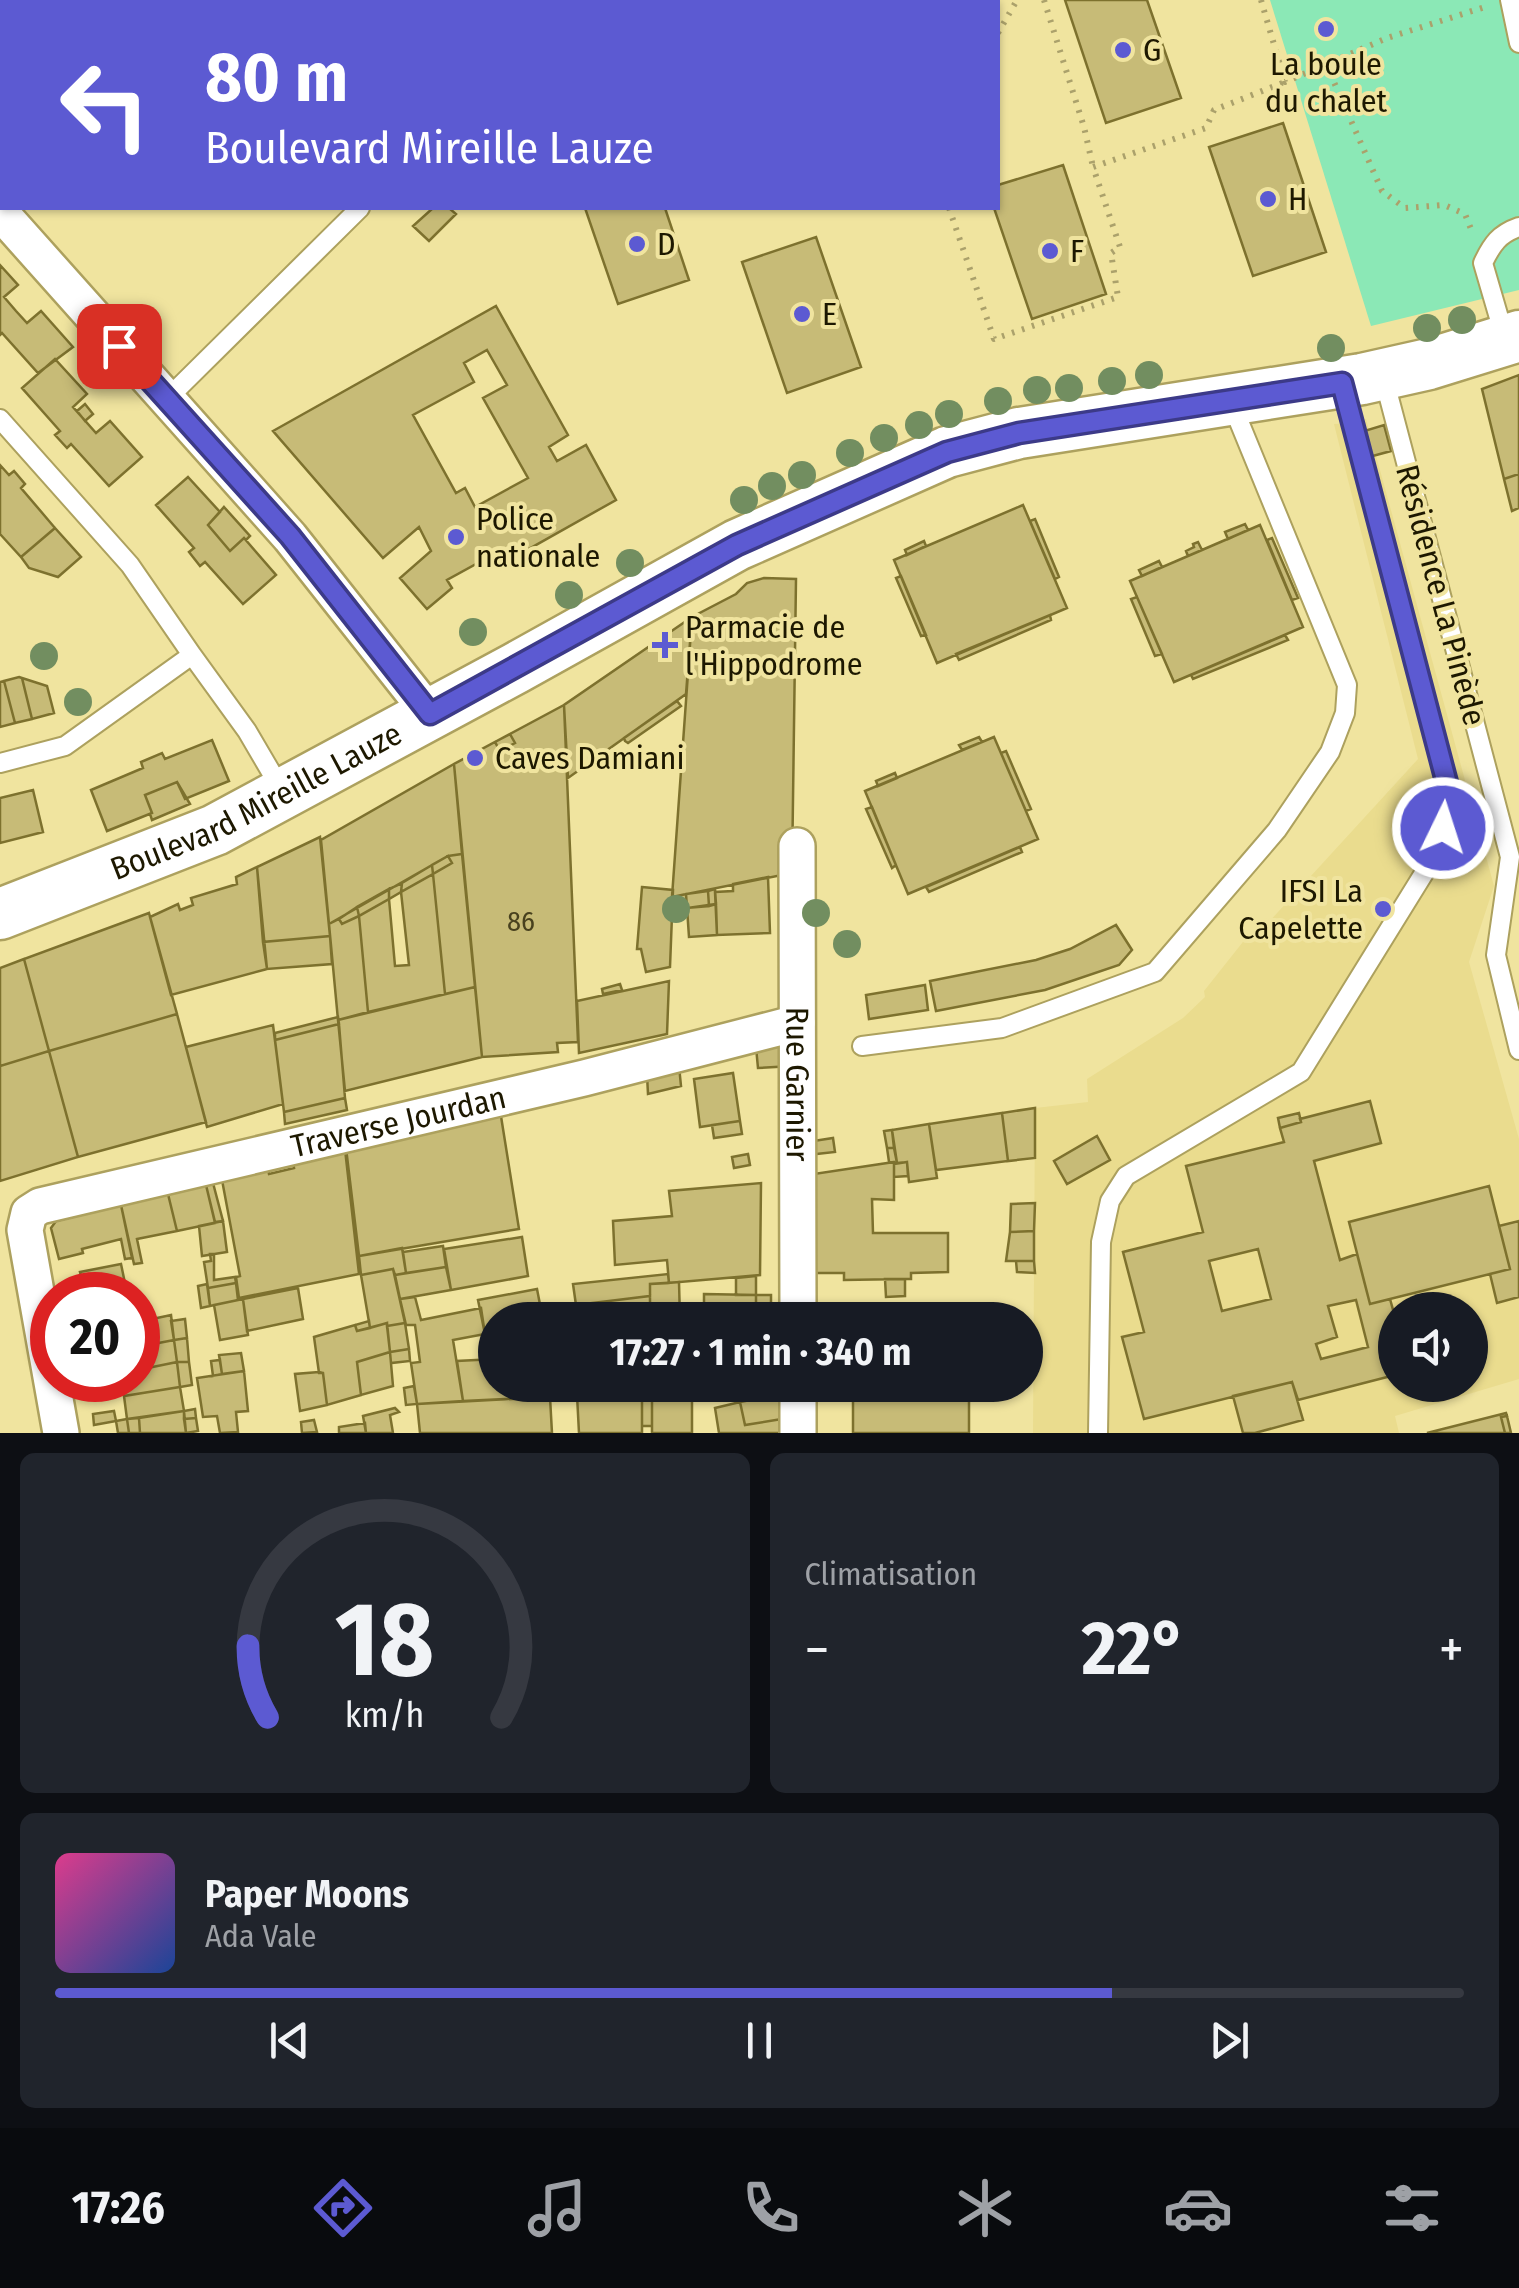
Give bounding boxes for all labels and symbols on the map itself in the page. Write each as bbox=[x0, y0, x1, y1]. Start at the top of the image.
marker: La boule du chalet bbox=[1315, 18, 1337, 40]
place label: G bbox=[1143, 31, 1161, 69]
marker: G bbox=[1112, 39, 1134, 61]
place label: La boule du chalet bbox=[1265, 45, 1387, 120]
place label: H bbox=[1288, 180, 1307, 218]
marker: H bbox=[1257, 188, 1279, 210]
place label: D bbox=[657, 225, 676, 263]
place label: F bbox=[1070, 232, 1084, 270]
marker: D bbox=[626, 233, 648, 255]
marker: F bbox=[1039, 240, 1061, 262]
place label: E bbox=[822, 295, 837, 333]
marker: E bbox=[791, 303, 813, 325]
pin bbox=[77, 304, 162, 389]
street label: Résidence La Pinède bbox=[1388, 460, 1494, 730]
place label: Police nationale bbox=[476, 500, 600, 575]
marker: Police nationale bbox=[445, 526, 467, 548]
place label: Parmacie de l'Hippodrome bbox=[685, 608, 862, 683]
marker: Parmacie de l'Hippodrome bbox=[654, 634, 676, 656]
street label: Boulevard Mireille Lauze bbox=[105, 714, 408, 888]
place label: Caves Damiani bbox=[495, 739, 684, 777]
marker: Caves Damiani bbox=[464, 747, 486, 769]
position arrow bbox=[1391, 776, 1495, 880]
place label: IFSI La Capelette bbox=[1238, 872, 1363, 947]
marker: IFSI La Capelette bbox=[1372, 898, 1394, 920]
house number: 86 bbox=[507, 905, 535, 938]
street label: Rue Garnier bbox=[778, 1007, 817, 1161]
street label: Traverse Jourdan bbox=[287, 1078, 510, 1165]
speed limit sign: 20 bbox=[30, 1272, 160, 1402]

